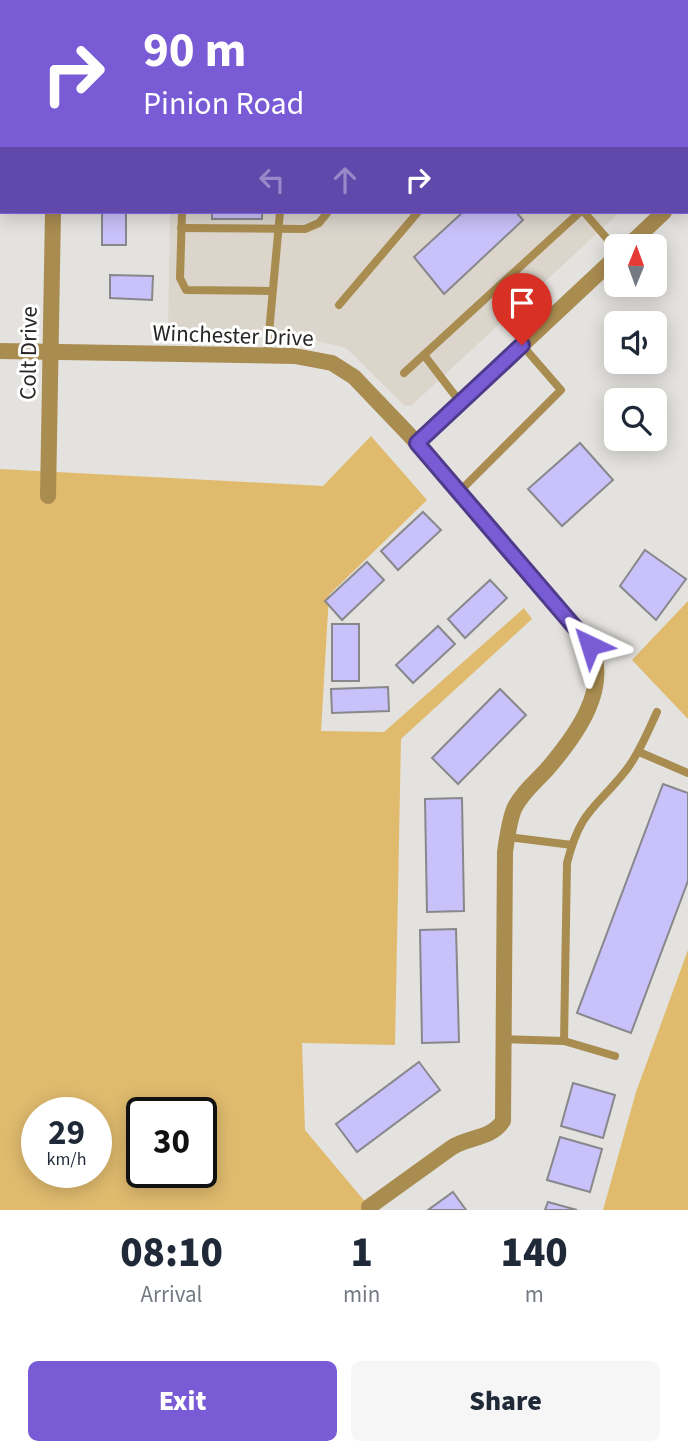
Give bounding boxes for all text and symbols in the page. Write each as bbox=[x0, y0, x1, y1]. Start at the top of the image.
text: 90 m bbox=[143, 16, 247, 86]
icon: right bbox=[28, 28, 119, 119]
text: Pinion Road bbox=[143, 81, 304, 127]
icon: left bbox=[253, 161, 291, 199]
icon: ahead bbox=[326, 161, 364, 199]
icon: right bbox=[399, 161, 437, 199]
north arrow bbox=[604, 234, 667, 298]
map controls bbox=[604, 234, 667, 451]
pin bbox=[492, 273, 552, 345]
icon: arrive bbox=[503, 284, 541, 322]
street label: Colt Drive bbox=[11, 306, 46, 400]
button: sound bbox=[604, 311, 667, 374]
street label: Winchester Drive bbox=[152, 316, 314, 355]
button: search bbox=[604, 388, 667, 451]
position arrow bbox=[553, 608, 627, 682]
speed limit sign: 30 bbox=[126, 1097, 217, 1188]
text: 29 bbox=[48, 1108, 85, 1158]
text: km/h bbox=[47, 1147, 86, 1172]
text: 08:10 bbox=[120, 1223, 223, 1283]
text: 1 bbox=[350, 1223, 373, 1283]
text: 140 bbox=[501, 1223, 568, 1283]
text: Arrival bbox=[141, 1278, 202, 1311]
text: min bbox=[343, 1278, 380, 1311]
text: m bbox=[525, 1278, 544, 1311]
button: Exit bbox=[28, 1361, 337, 1441]
button: Share bbox=[351, 1361, 660, 1441]

